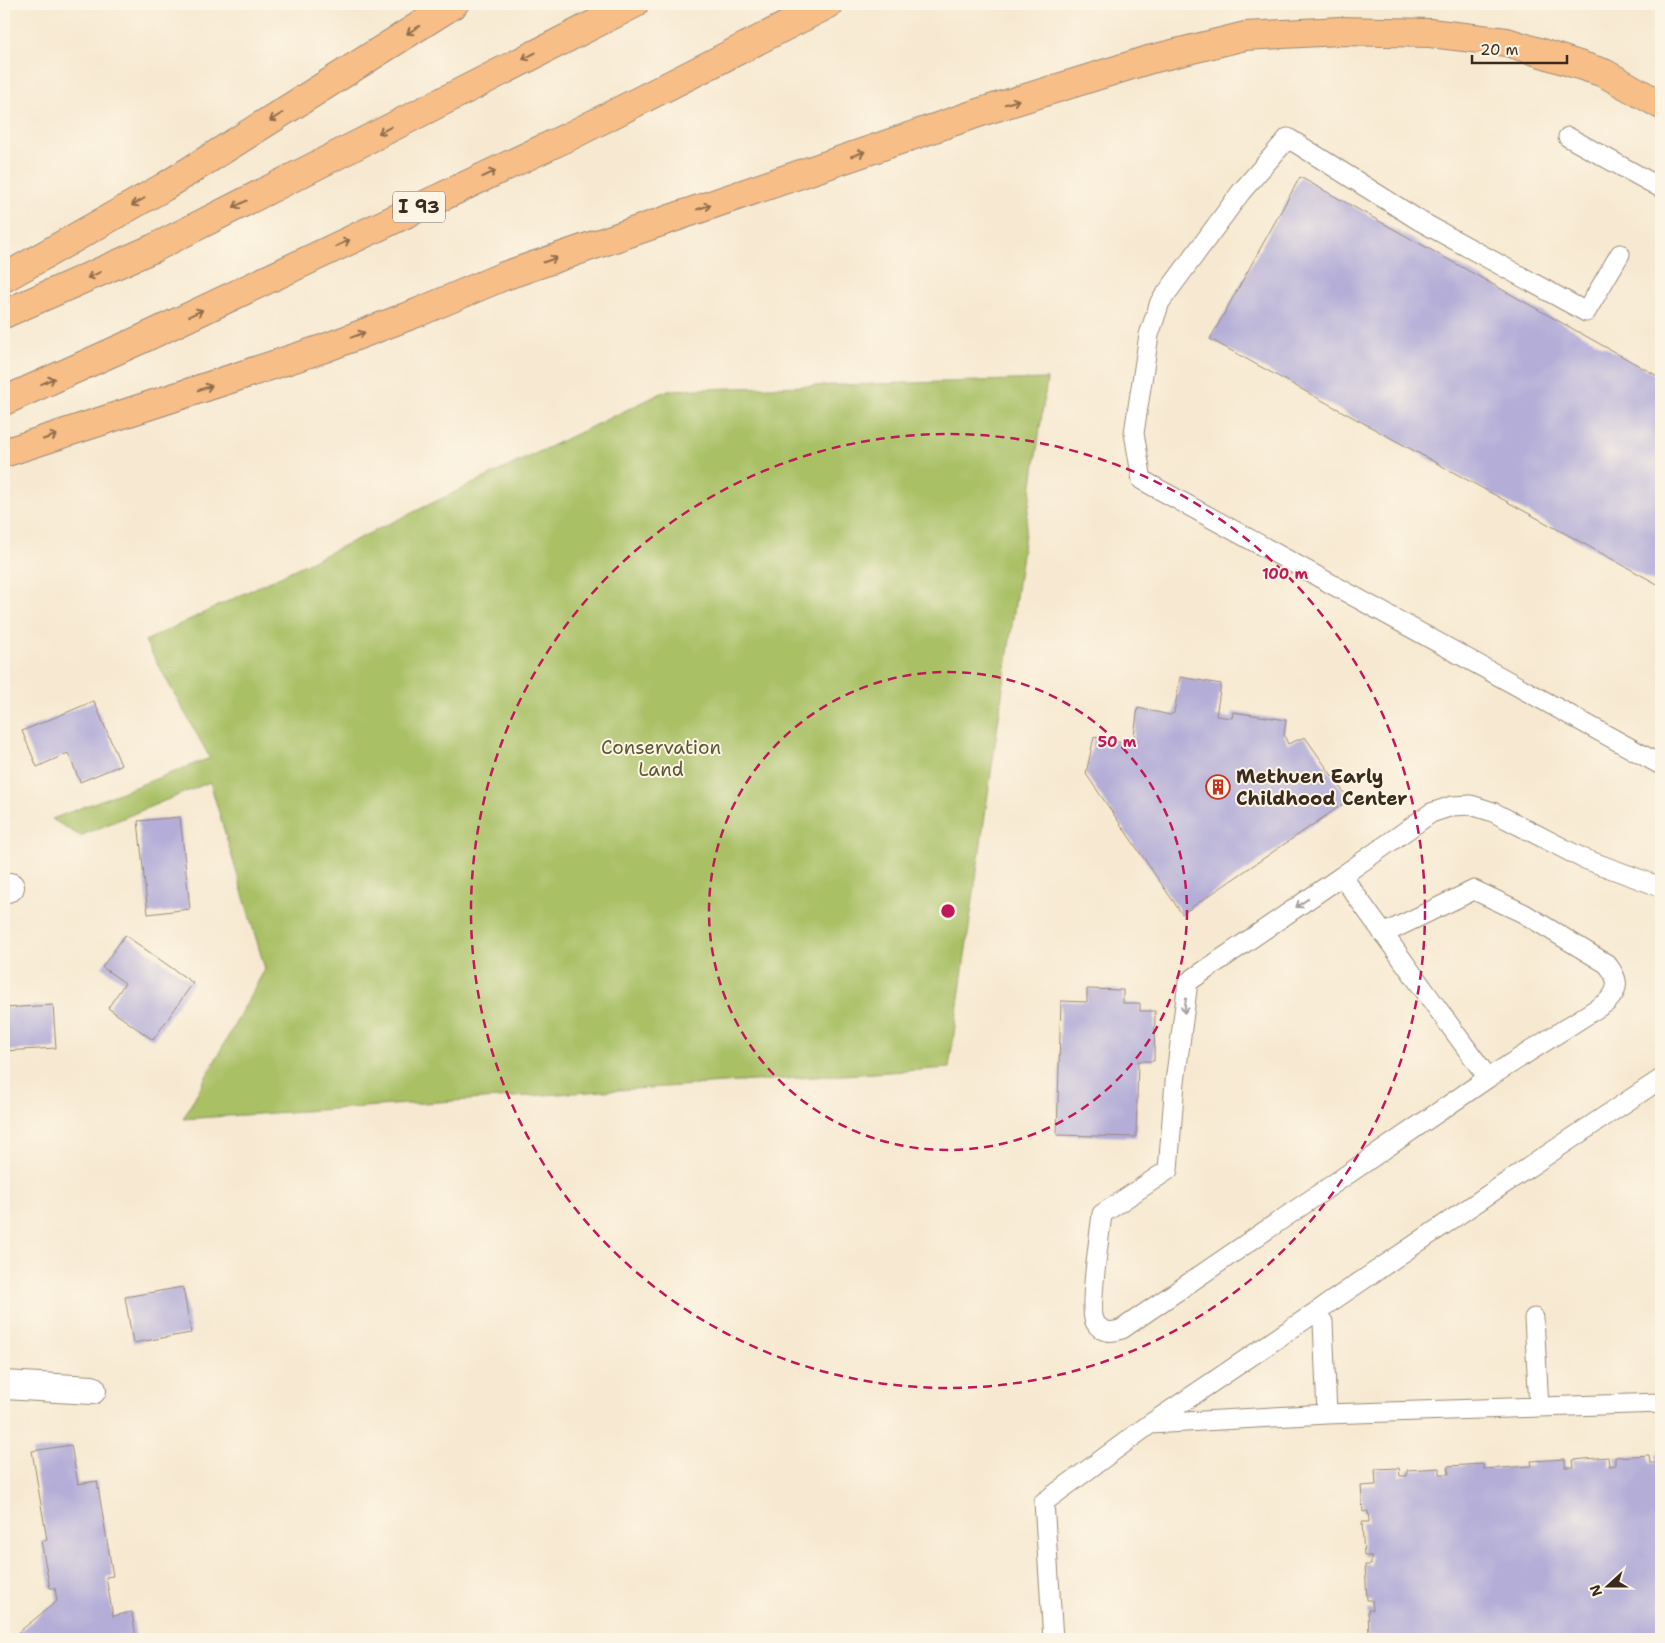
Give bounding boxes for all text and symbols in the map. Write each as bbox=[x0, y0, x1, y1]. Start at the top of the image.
one-way arrow bbox=[406, 24, 420, 35]
scale bar bbox=[1472, 32, 1568, 64]
text: 20 m bbox=[1480, 40, 1519, 60]
one-way arrow bbox=[522, 51, 537, 61]
one-way arrow bbox=[1003, 97, 1019, 107]
one-way arrow bbox=[269, 112, 283, 122]
one-way arrow bbox=[378, 126, 393, 135]
one-way arrow bbox=[849, 149, 865, 158]
one-way arrow bbox=[482, 168, 497, 178]
road number: I 93 bbox=[393, 192, 445, 222]
one-way arrow bbox=[130, 197, 145, 207]
one-way arrow bbox=[233, 200, 248, 209]
one-way arrow bbox=[696, 202, 711, 211]
one-way arrow bbox=[335, 238, 350, 248]
one-way arrow bbox=[542, 255, 558, 264]
one-way arrow bbox=[87, 270, 102, 280]
one-way arrow bbox=[188, 308, 203, 318]
one-way arrow bbox=[350, 330, 365, 339]
one-way arrow bbox=[40, 376, 55, 385]
one-way arrow bbox=[196, 382, 212, 392]
one-way arrow bbox=[42, 432, 58, 442]
text: 100 m bbox=[1262, 564, 1308, 584]
text: 50 m bbox=[1098, 732, 1137, 752]
park label: Conservation Land bbox=[601, 735, 721, 782]
place label: Methuen Early Childhood Center bbox=[1236, 764, 1408, 811]
building icon: Methuen Early Childhood Center bbox=[1205, 774, 1231, 800]
one-way arrow bbox=[1295, 898, 1309, 908]
centre of rings bbox=[939, 902, 957, 920]
one-way arrow bbox=[1180, 998, 1190, 1014]
north arrow bbox=[1582, 1560, 1632, 1610]
text: N bbox=[1585, 1582, 1606, 1599]

